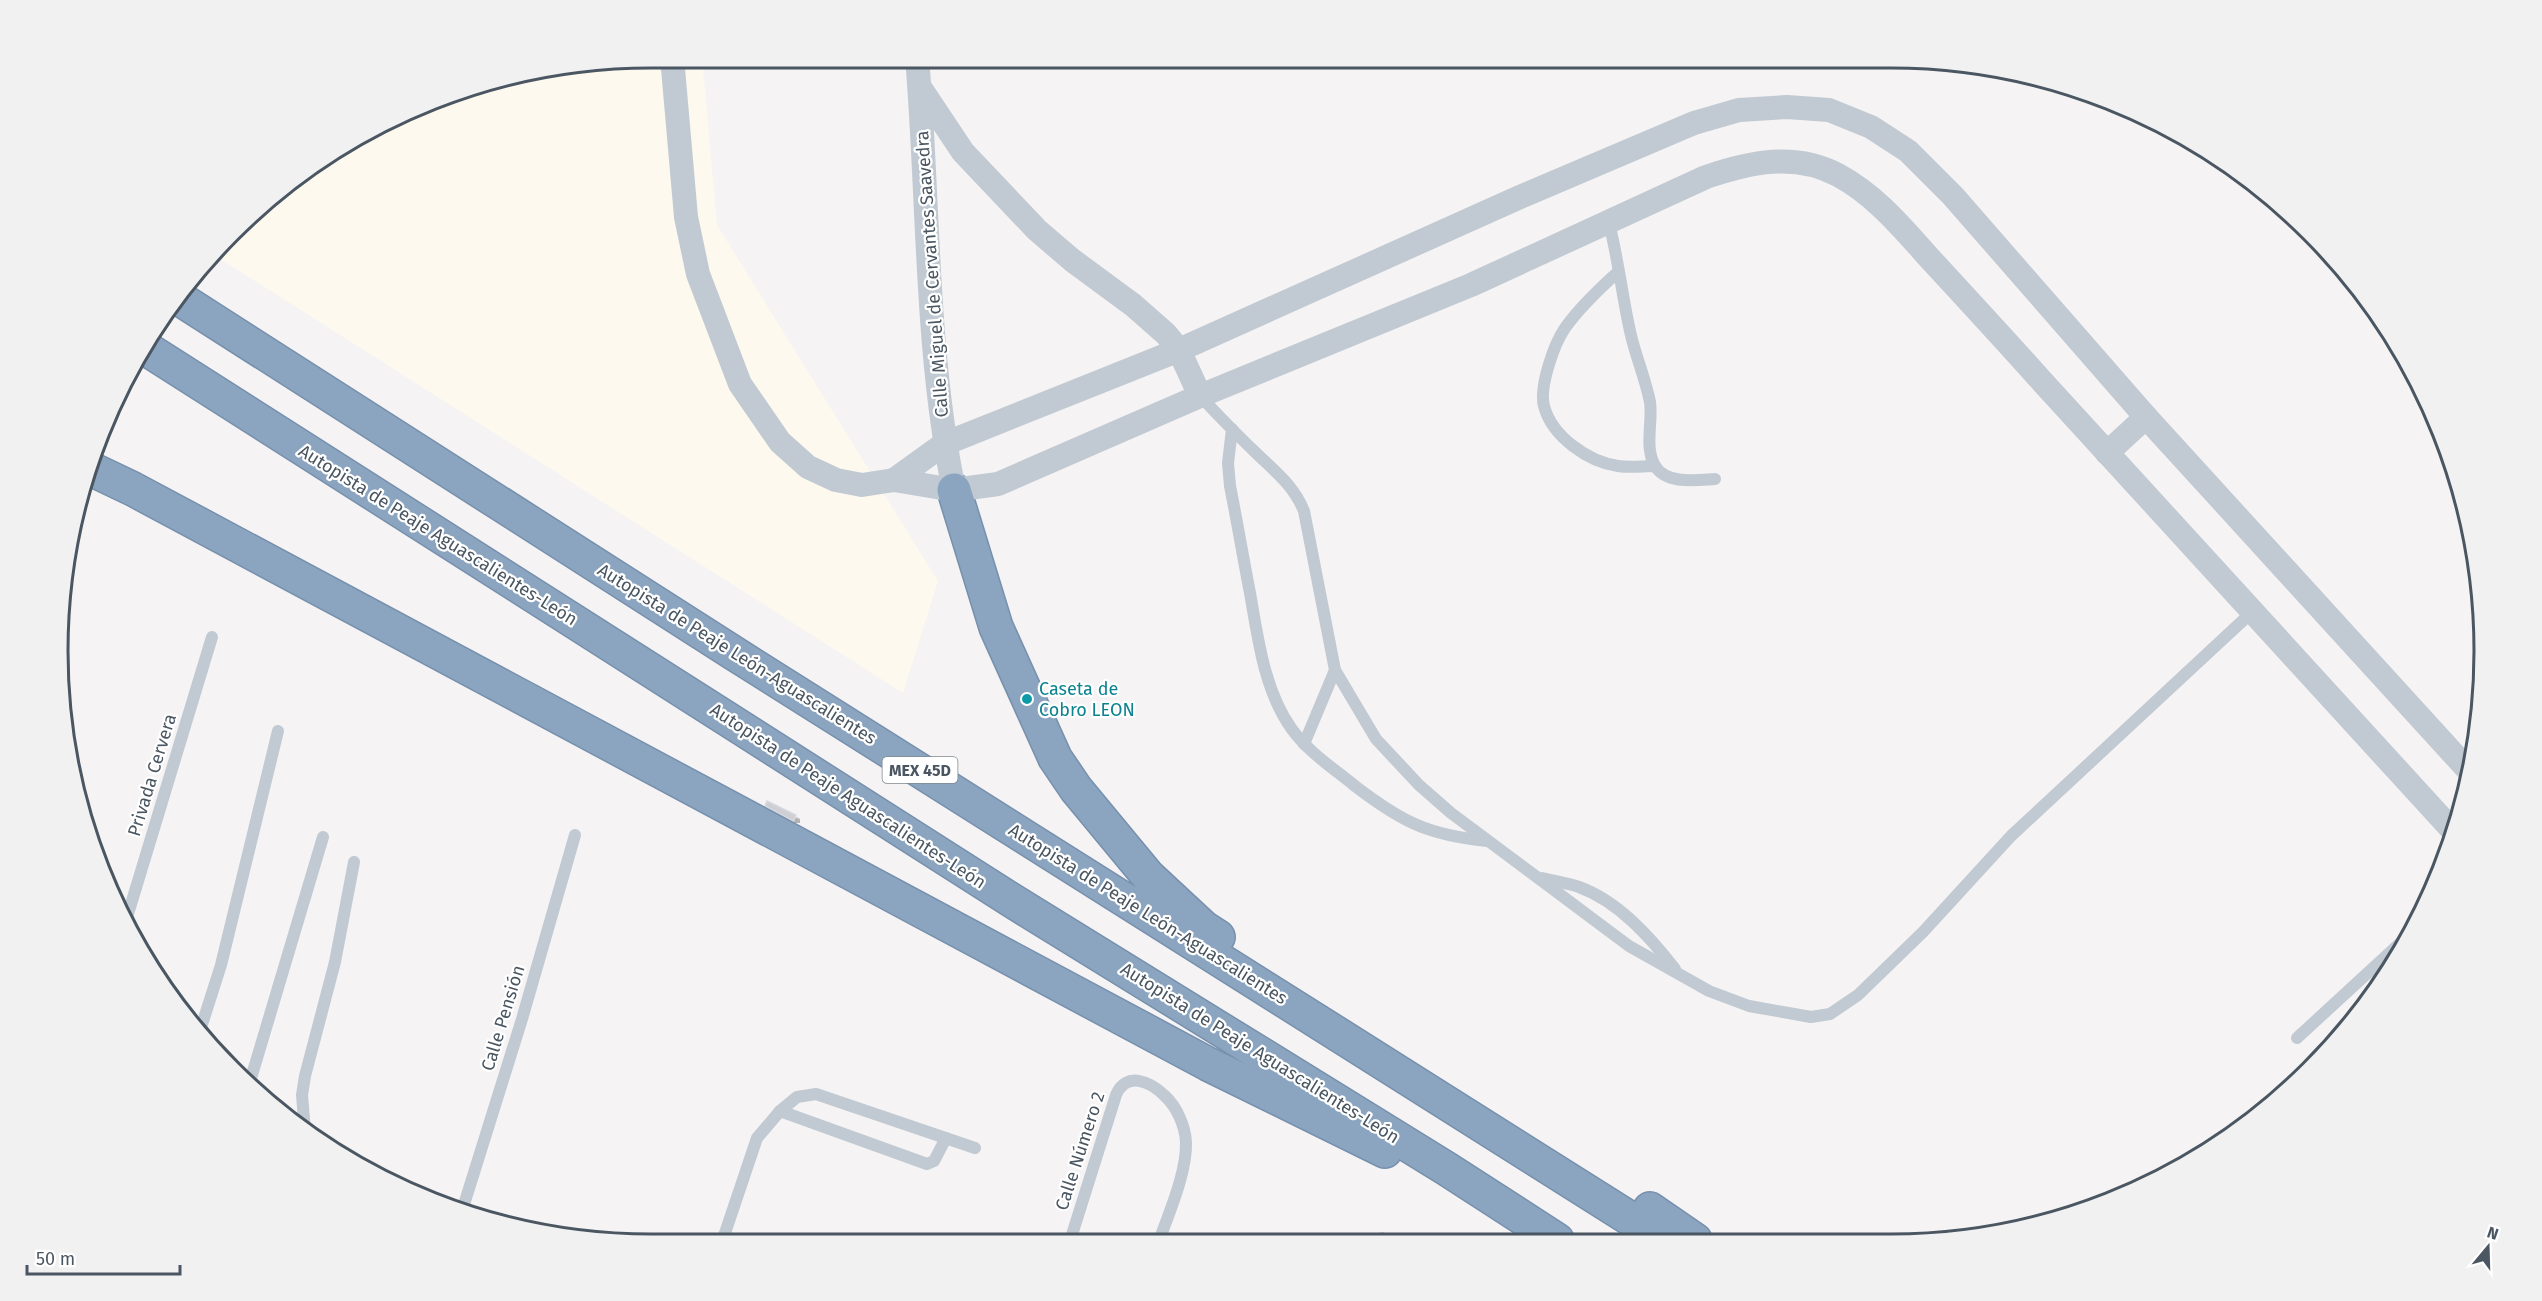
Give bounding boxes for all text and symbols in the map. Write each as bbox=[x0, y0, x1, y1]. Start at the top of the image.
street label: Calle Miguel de Cervantes Saavedra bbox=[911, 130, 953, 418]
street label: Autopista de Peaje Aguascalientes-León bbox=[295, 440, 581, 630]
street label: Autopista de Peaje León-Aguascalientes bbox=[594, 559, 880, 749]
place label: Caseta de Cobro LEON bbox=[1039, 678, 1135, 721]
marker: Caseta de Cobro LEON bbox=[1020, 692, 1034, 706]
street label: Autopista de Peaje Aguascalientes-León bbox=[706, 698, 990, 894]
street label: Privada Cervera bbox=[123, 711, 181, 839]
road number: MEX 45D bbox=[882, 757, 958, 783]
street label: Autopista de Peaje León-Aguascalientes bbox=[1005, 819, 1291, 1009]
street label: Autopista de Peaje Aguascalientes-León bbox=[1117, 958, 1403, 1148]
street label: Calle Pensión bbox=[476, 962, 530, 1074]
street label: Calle Número 2 bbox=[1051, 1089, 1110, 1213]
north arrow bbox=[2458, 1217, 2518, 1277]
text: N bbox=[2485, 1223, 2501, 1244]
scale bar bbox=[27, 1238, 180, 1276]
text: 50 m bbox=[36, 1248, 75, 1270]

